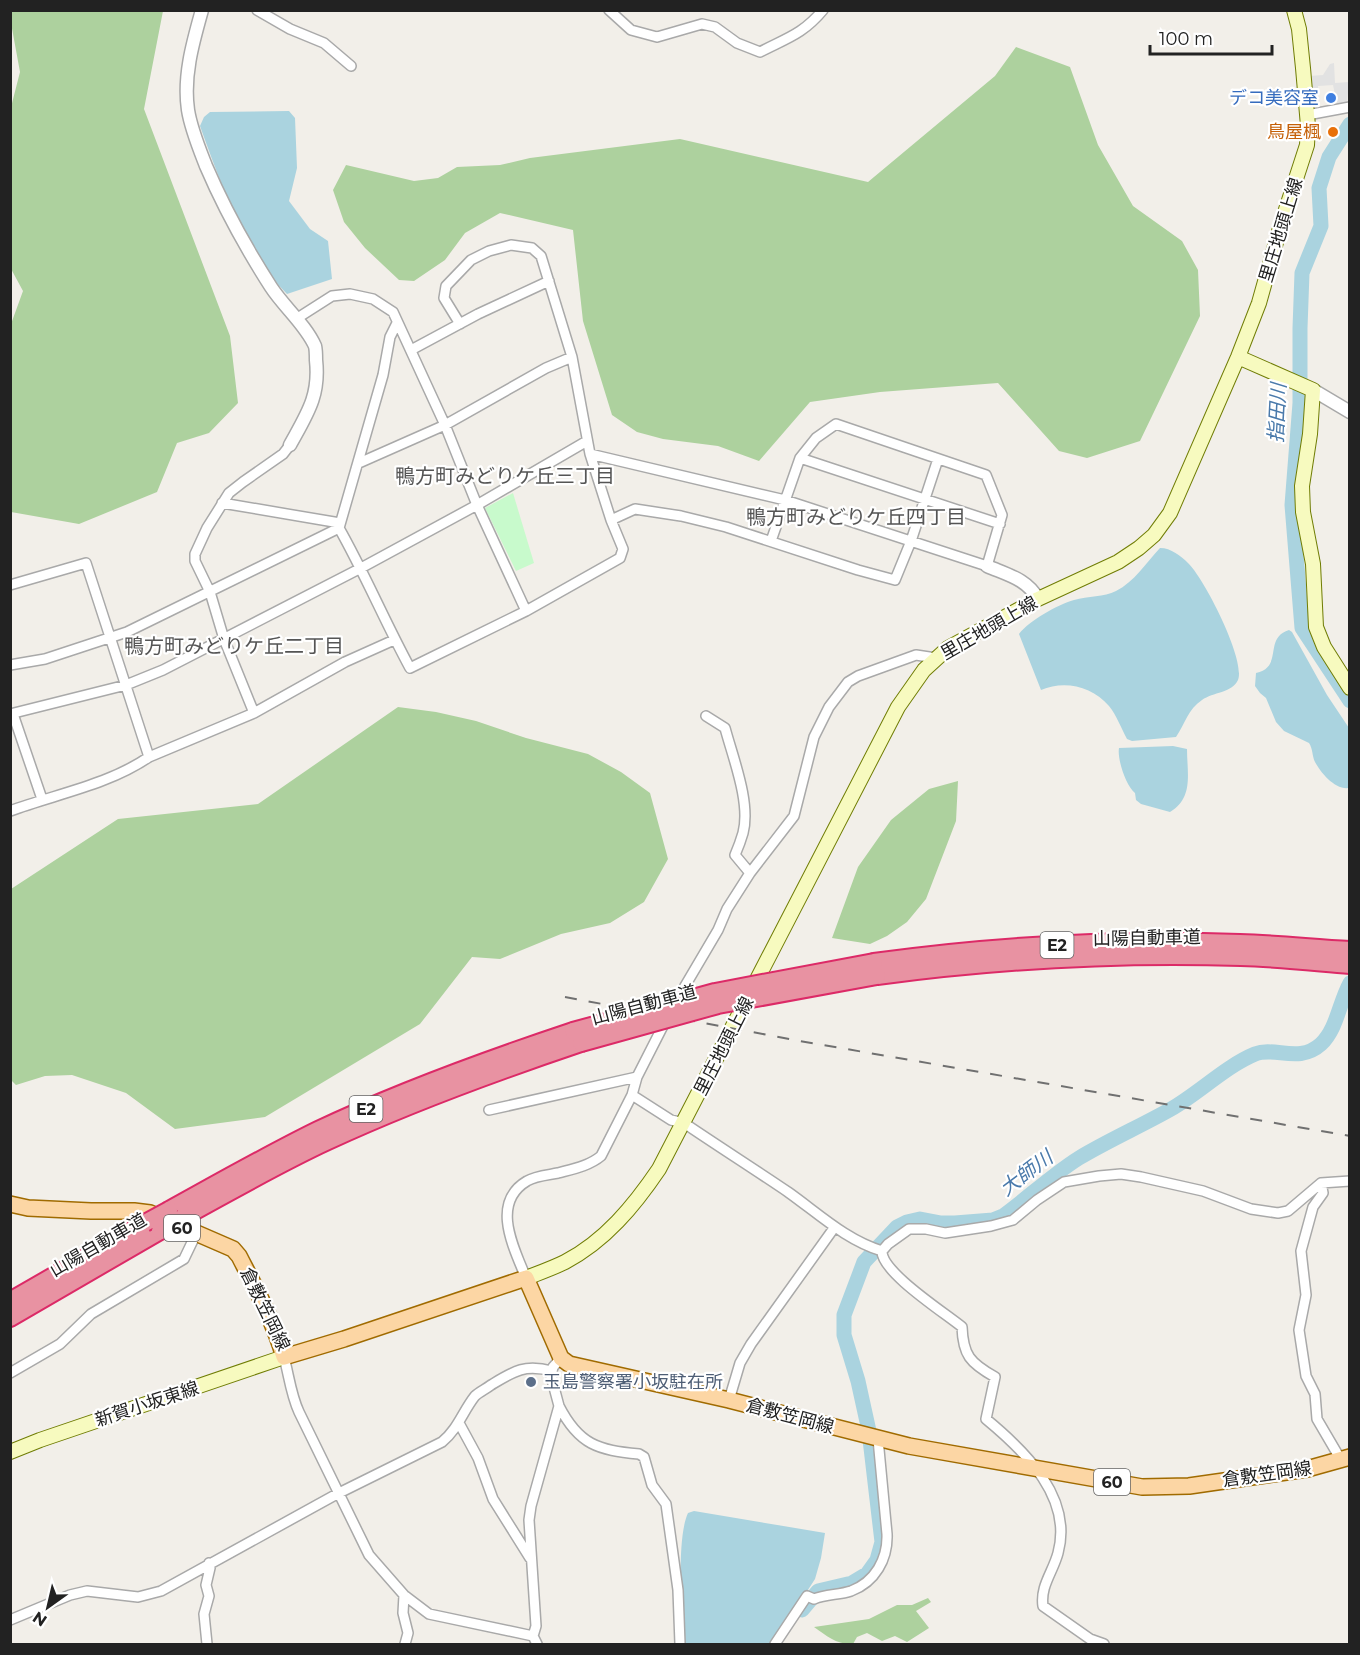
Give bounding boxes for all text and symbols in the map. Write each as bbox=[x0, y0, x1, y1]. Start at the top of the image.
scale bar bbox=[1150, 18, 1272, 56]
text: 100 m bbox=[1159, 28, 1213, 50]
place label: デコ美容室 bbox=[1229, 87, 1319, 109]
marker: デコ美容室 bbox=[1324, 91, 1338, 105]
place label: 鳥屋楓 bbox=[1267, 121, 1321, 143]
marker: 鳥屋楓 bbox=[1326, 125, 1340, 139]
street label: 里庄地頭上線 bbox=[1255, 175, 1307, 285]
water label: 指田川 bbox=[1263, 380, 1291, 444]
district label: 鴨方町みどりケ丘三丁目 bbox=[395, 464, 615, 488]
district label: 鴨方町みどりケ丘四丁目 bbox=[746, 505, 966, 529]
street label: 里庄地頭上線 bbox=[937, 591, 1041, 665]
district label: 鴨方町みどりケ丘二丁目 bbox=[124, 634, 344, 658]
street label: 山陽自動車道 bbox=[1093, 926, 1201, 950]
road number: E2 bbox=[1040, 932, 1074, 958]
street label: 山陽自動車道 bbox=[589, 980, 699, 1030]
street label: 里庄地頭上線 bbox=[690, 993, 758, 1099]
road number: E2 bbox=[350, 1096, 382, 1122]
water label: 大師川 bbox=[995, 1144, 1059, 1201]
street label: 山陽自動車道 bbox=[46, 1208, 150, 1282]
road number: 60 bbox=[164, 1215, 200, 1241]
street label: 倉敷笠岡線 bbox=[235, 1264, 295, 1354]
place label: 玉島警察署小坂駐在所 bbox=[543, 1371, 723, 1393]
marker: 玉島警察署小坂駐在所 bbox=[524, 1375, 538, 1389]
street label: 新賀小坂東線 bbox=[92, 1377, 202, 1431]
street label: 倉敷笠岡線 bbox=[744, 1394, 836, 1438]
street label: 倉敷笠岡線 bbox=[1221, 1457, 1313, 1491]
road number: 60 bbox=[1094, 1469, 1130, 1495]
north arrow bbox=[18, 1577, 78, 1637]
text: N bbox=[29, 1608, 51, 1631]

